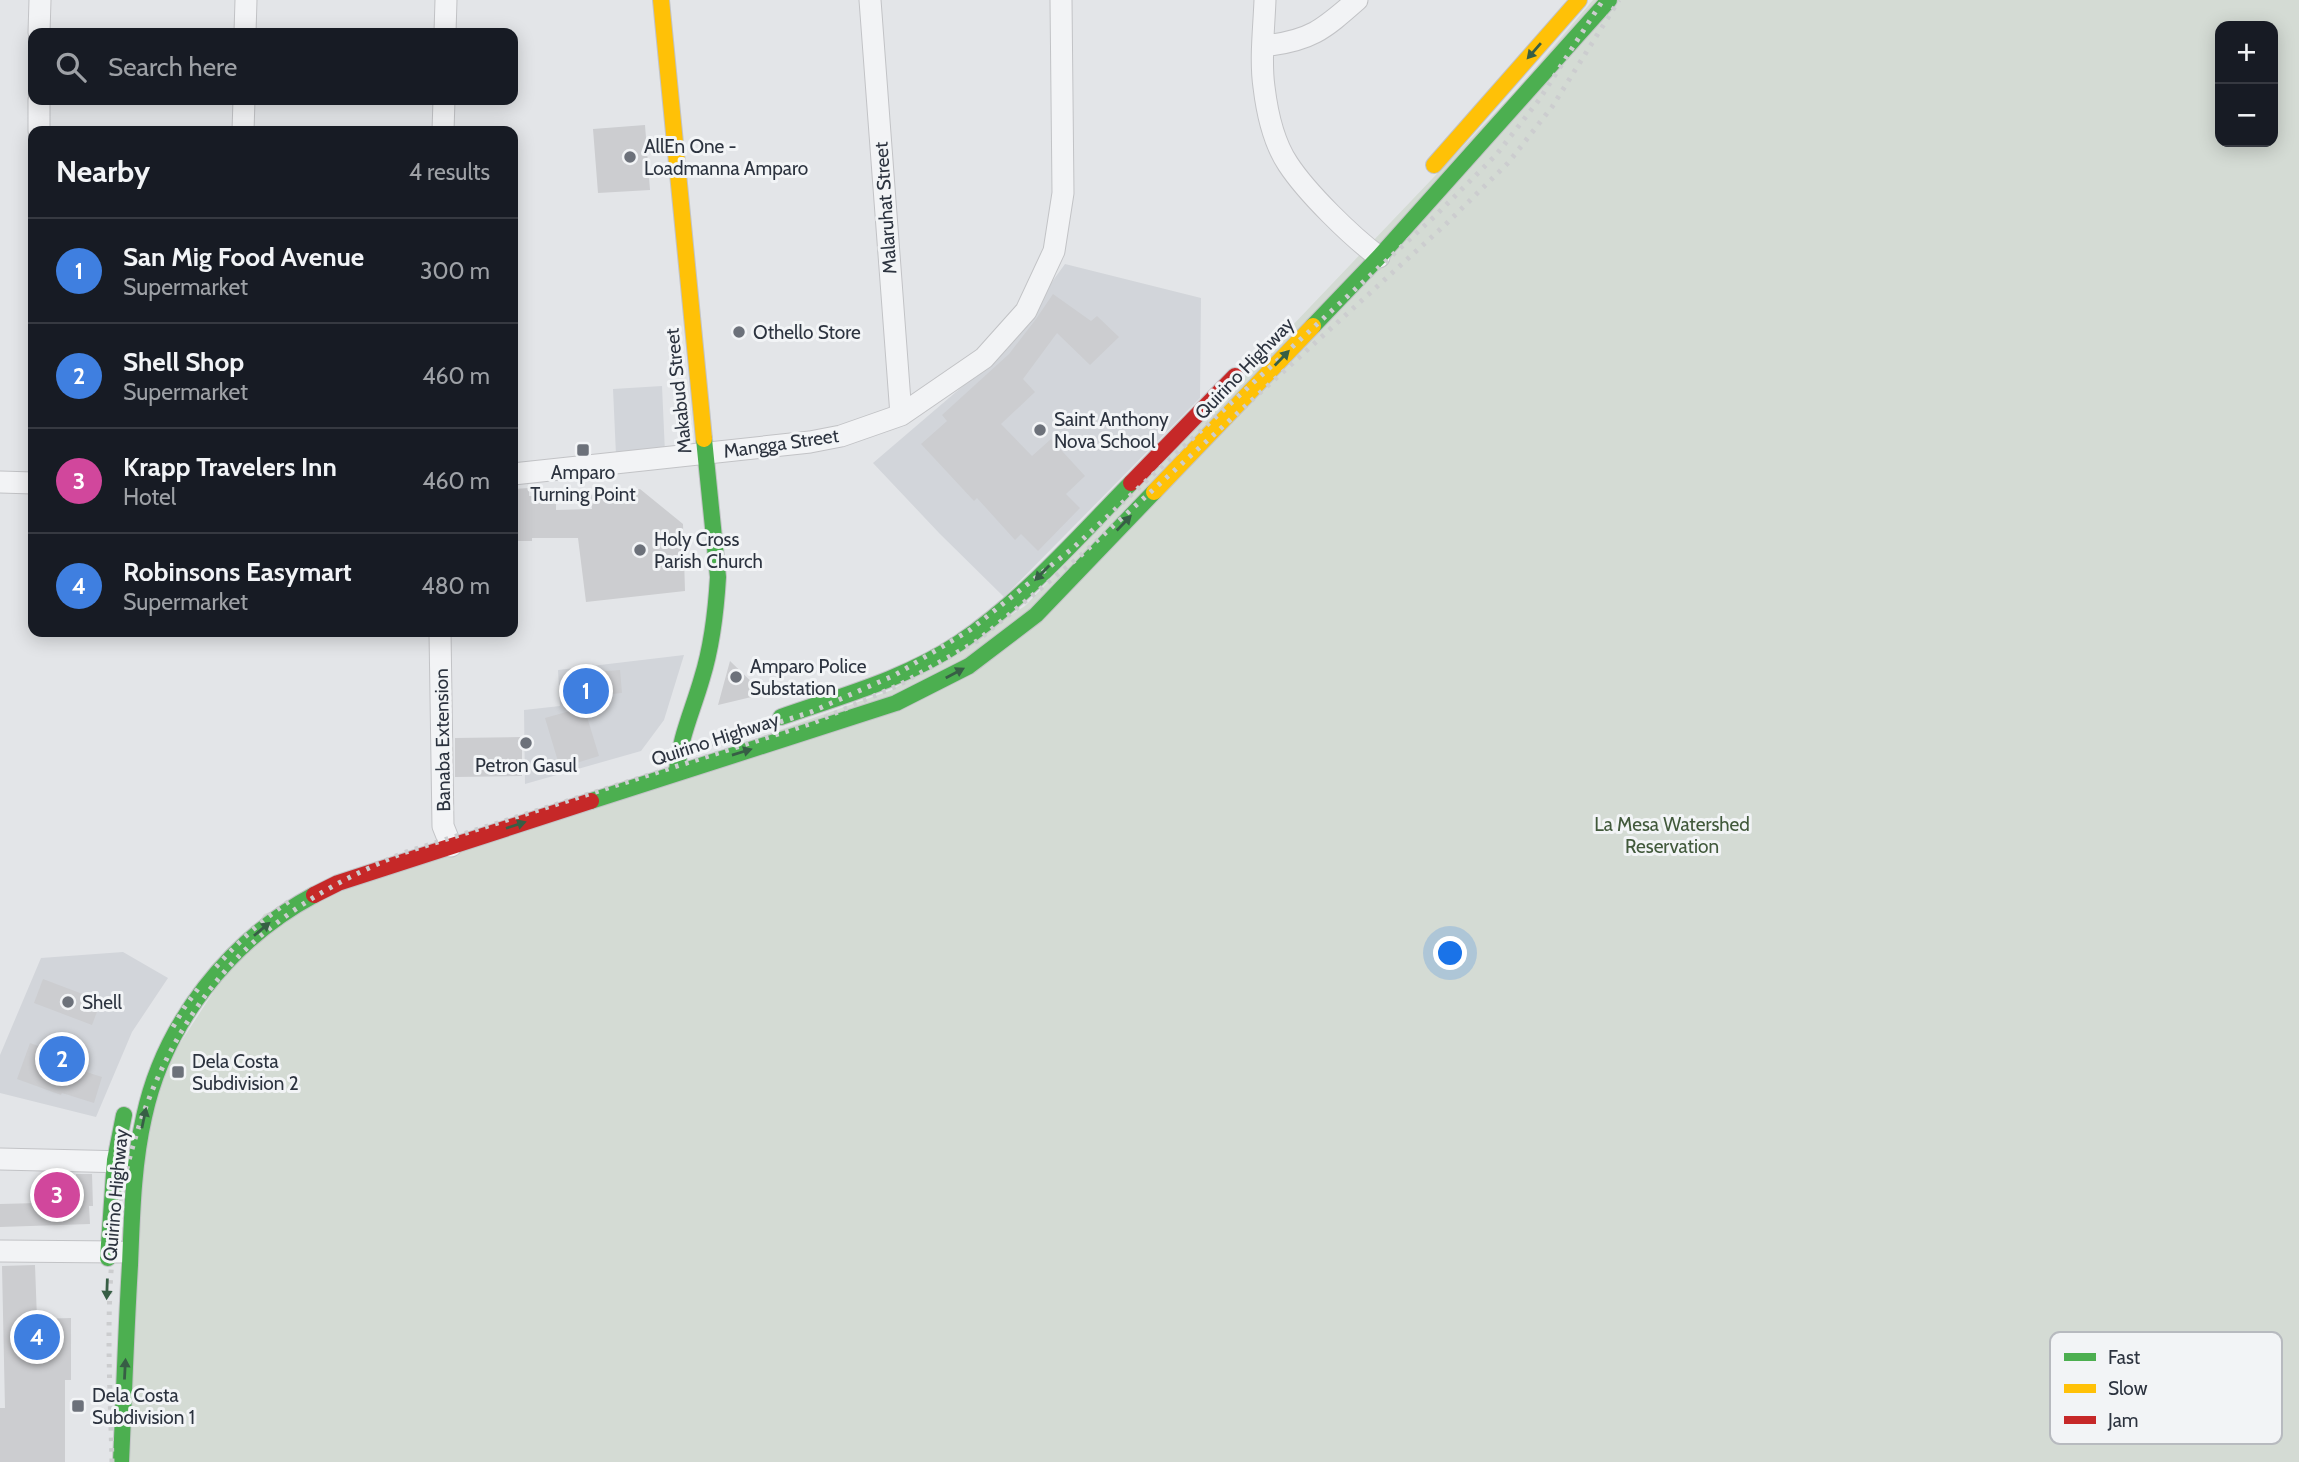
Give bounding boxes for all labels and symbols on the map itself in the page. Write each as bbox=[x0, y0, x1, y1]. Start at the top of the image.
one-way arrow bbox=[1527, 43, 1542, 60]
place label: AllEn One - Loadmanna Amparo bbox=[644, 135, 808, 180]
street label: Malaruhat Street bbox=[869, 140, 902, 275]
marker: AllEn One - Loadmanna Amparo bbox=[622, 149, 638, 165]
street label: Quirino Highway bbox=[1190, 312, 1299, 424]
place label: Othello Store bbox=[753, 321, 861, 344]
marker: Othello Store bbox=[731, 324, 747, 340]
street label: Makabud Street bbox=[660, 326, 697, 455]
one-way arrow bbox=[1273, 350, 1290, 367]
place label: Saint Anthony Nova School bbox=[1054, 408, 1169, 453]
marker: Saint Anthony Nova School bbox=[1032, 422, 1048, 438]
street label: Mangga Street bbox=[722, 424, 841, 463]
marker: Amparo Turning Point bbox=[575, 442, 591, 458]
place label: Amparo Turning Point bbox=[530, 461, 636, 506]
one-way arrow bbox=[1116, 514, 1133, 531]
place label: Holy Cross Parish Church bbox=[654, 528, 763, 573]
marker: Holy Cross Parish Church bbox=[632, 542, 648, 558]
one-way arrow bbox=[1034, 565, 1051, 582]
place label: Amparo Police Substation bbox=[750, 655, 867, 700]
pin: 1 bbox=[563, 665, 609, 717]
one-way arrow bbox=[945, 667, 965, 678]
street label: Banaba Extension bbox=[430, 668, 455, 812]
marker: Amparo Police Substation bbox=[728, 669, 744, 685]
street label: Quirino Highway bbox=[648, 708, 782, 771]
marker: Petron Gasul bbox=[518, 735, 534, 751]
one-way arrow bbox=[732, 746, 753, 756]
place label: Petron Gasul bbox=[475, 754, 578, 777]
park label: La Mesa Watershed Reservation bbox=[1594, 813, 1750, 858]
one-way arrow bbox=[506, 819, 527, 830]
one-way arrow bbox=[254, 922, 271, 937]
your location bbox=[1433, 936, 1467, 970]
place label: Shell bbox=[82, 991, 122, 1014]
marker: Shell bbox=[60, 994, 76, 1010]
pin: 2 bbox=[39, 1033, 85, 1085]
place label: Dela Costa Subdivision 2 bbox=[192, 1050, 299, 1095]
marker: Dela Costa Subdivision 2 bbox=[170, 1064, 186, 1080]
one-way arrow bbox=[139, 1107, 150, 1129]
street label: Quirino Highway bbox=[98, 1127, 133, 1262]
pin: 3 bbox=[34, 1169, 80, 1221]
one-way arrow bbox=[101, 1279, 112, 1301]
pin: 4 bbox=[14, 1311, 60, 1363]
legend bbox=[2050, 1332, 2282, 1444]
text: Fast bbox=[2108, 1346, 2141, 1369]
one-way arrow bbox=[120, 1358, 131, 1380]
text: Slow bbox=[2108, 1377, 2148, 1400]
place label: Dela Costa Subdivision 1 bbox=[92, 1384, 195, 1429]
marker: Dela Costa Subdivision 1 bbox=[70, 1398, 86, 1414]
text: Jam bbox=[2107, 1409, 2138, 1432]

